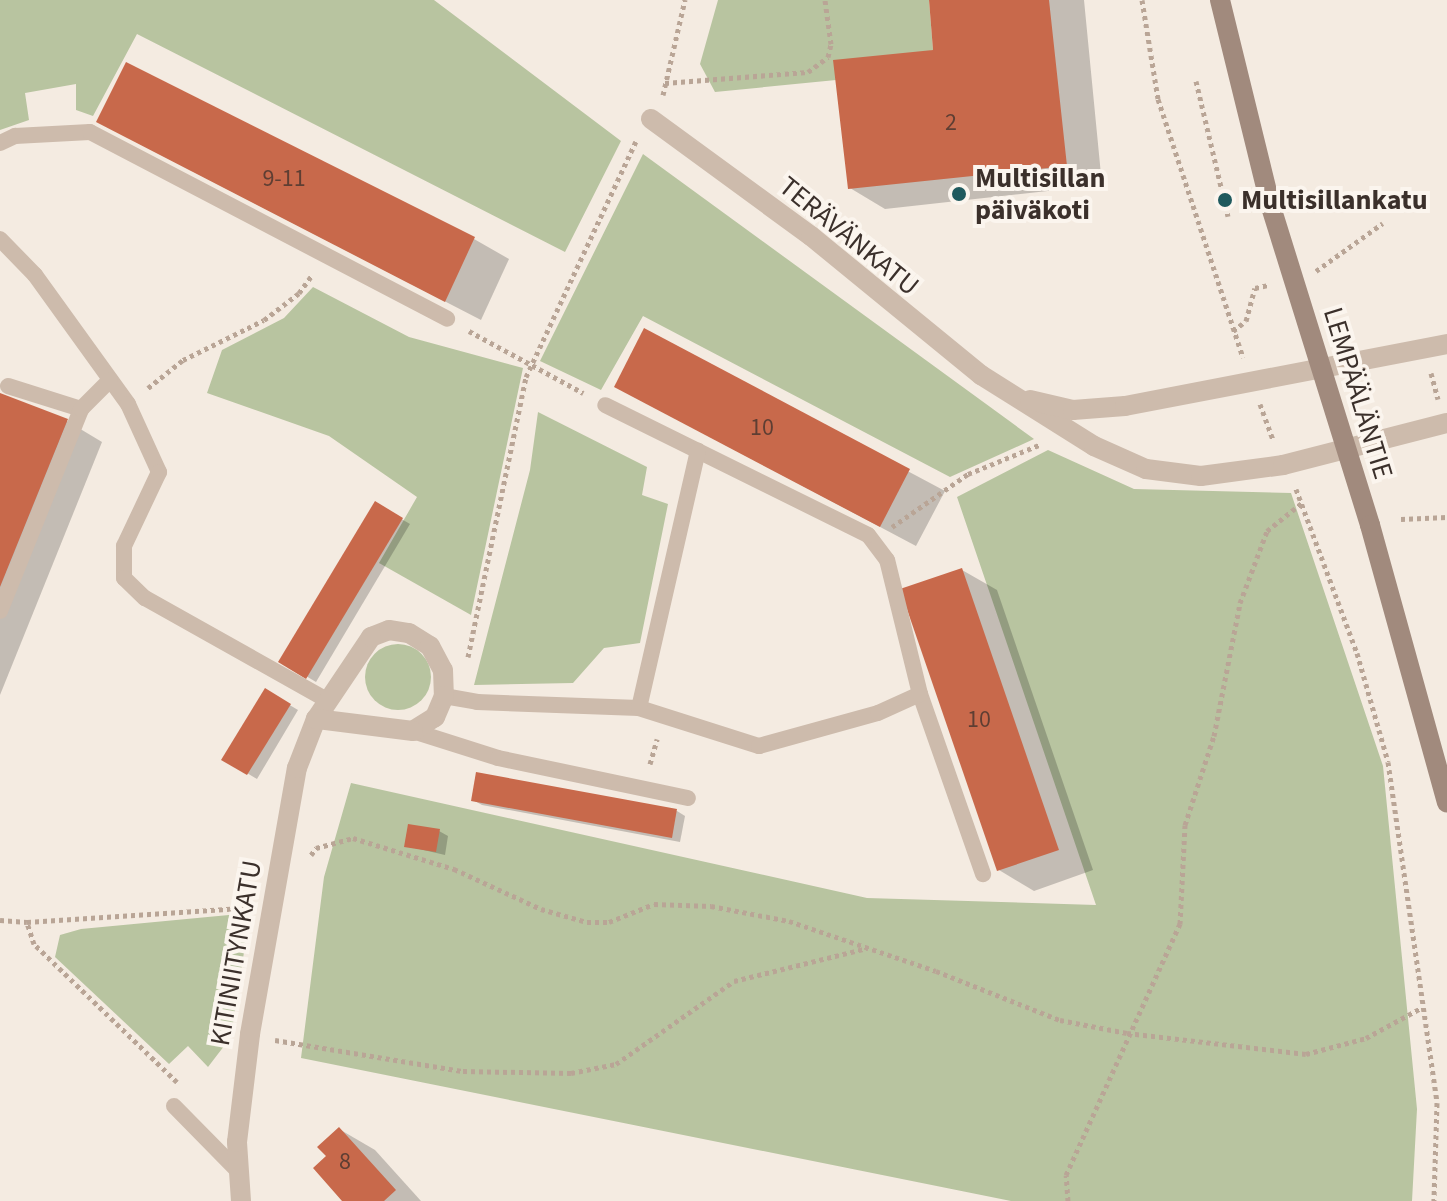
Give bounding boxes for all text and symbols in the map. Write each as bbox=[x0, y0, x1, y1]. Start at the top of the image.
house number: 2 bbox=[945, 109, 957, 137]
place label: Multisillan päiväkoti bbox=[975, 161, 1106, 227]
house number: 9-11 bbox=[262, 165, 306, 193]
street label: TERÄVÄNKATU bbox=[772, 169, 926, 303]
place label: Multisillankatu bbox=[1241, 183, 1428, 217]
marker: Multisillan päiväkoti bbox=[950, 185, 968, 203]
marker: Multisillankatu bbox=[1216, 191, 1234, 209]
street label: LEMPÄÄLÄNTIE bbox=[1316, 303, 1400, 483]
house number: 10 bbox=[750, 414, 774, 442]
house number: 10 bbox=[967, 706, 991, 734]
street label: KITINIITYNKATU bbox=[203, 858, 269, 1048]
house number: 8 bbox=[339, 1148, 351, 1176]

